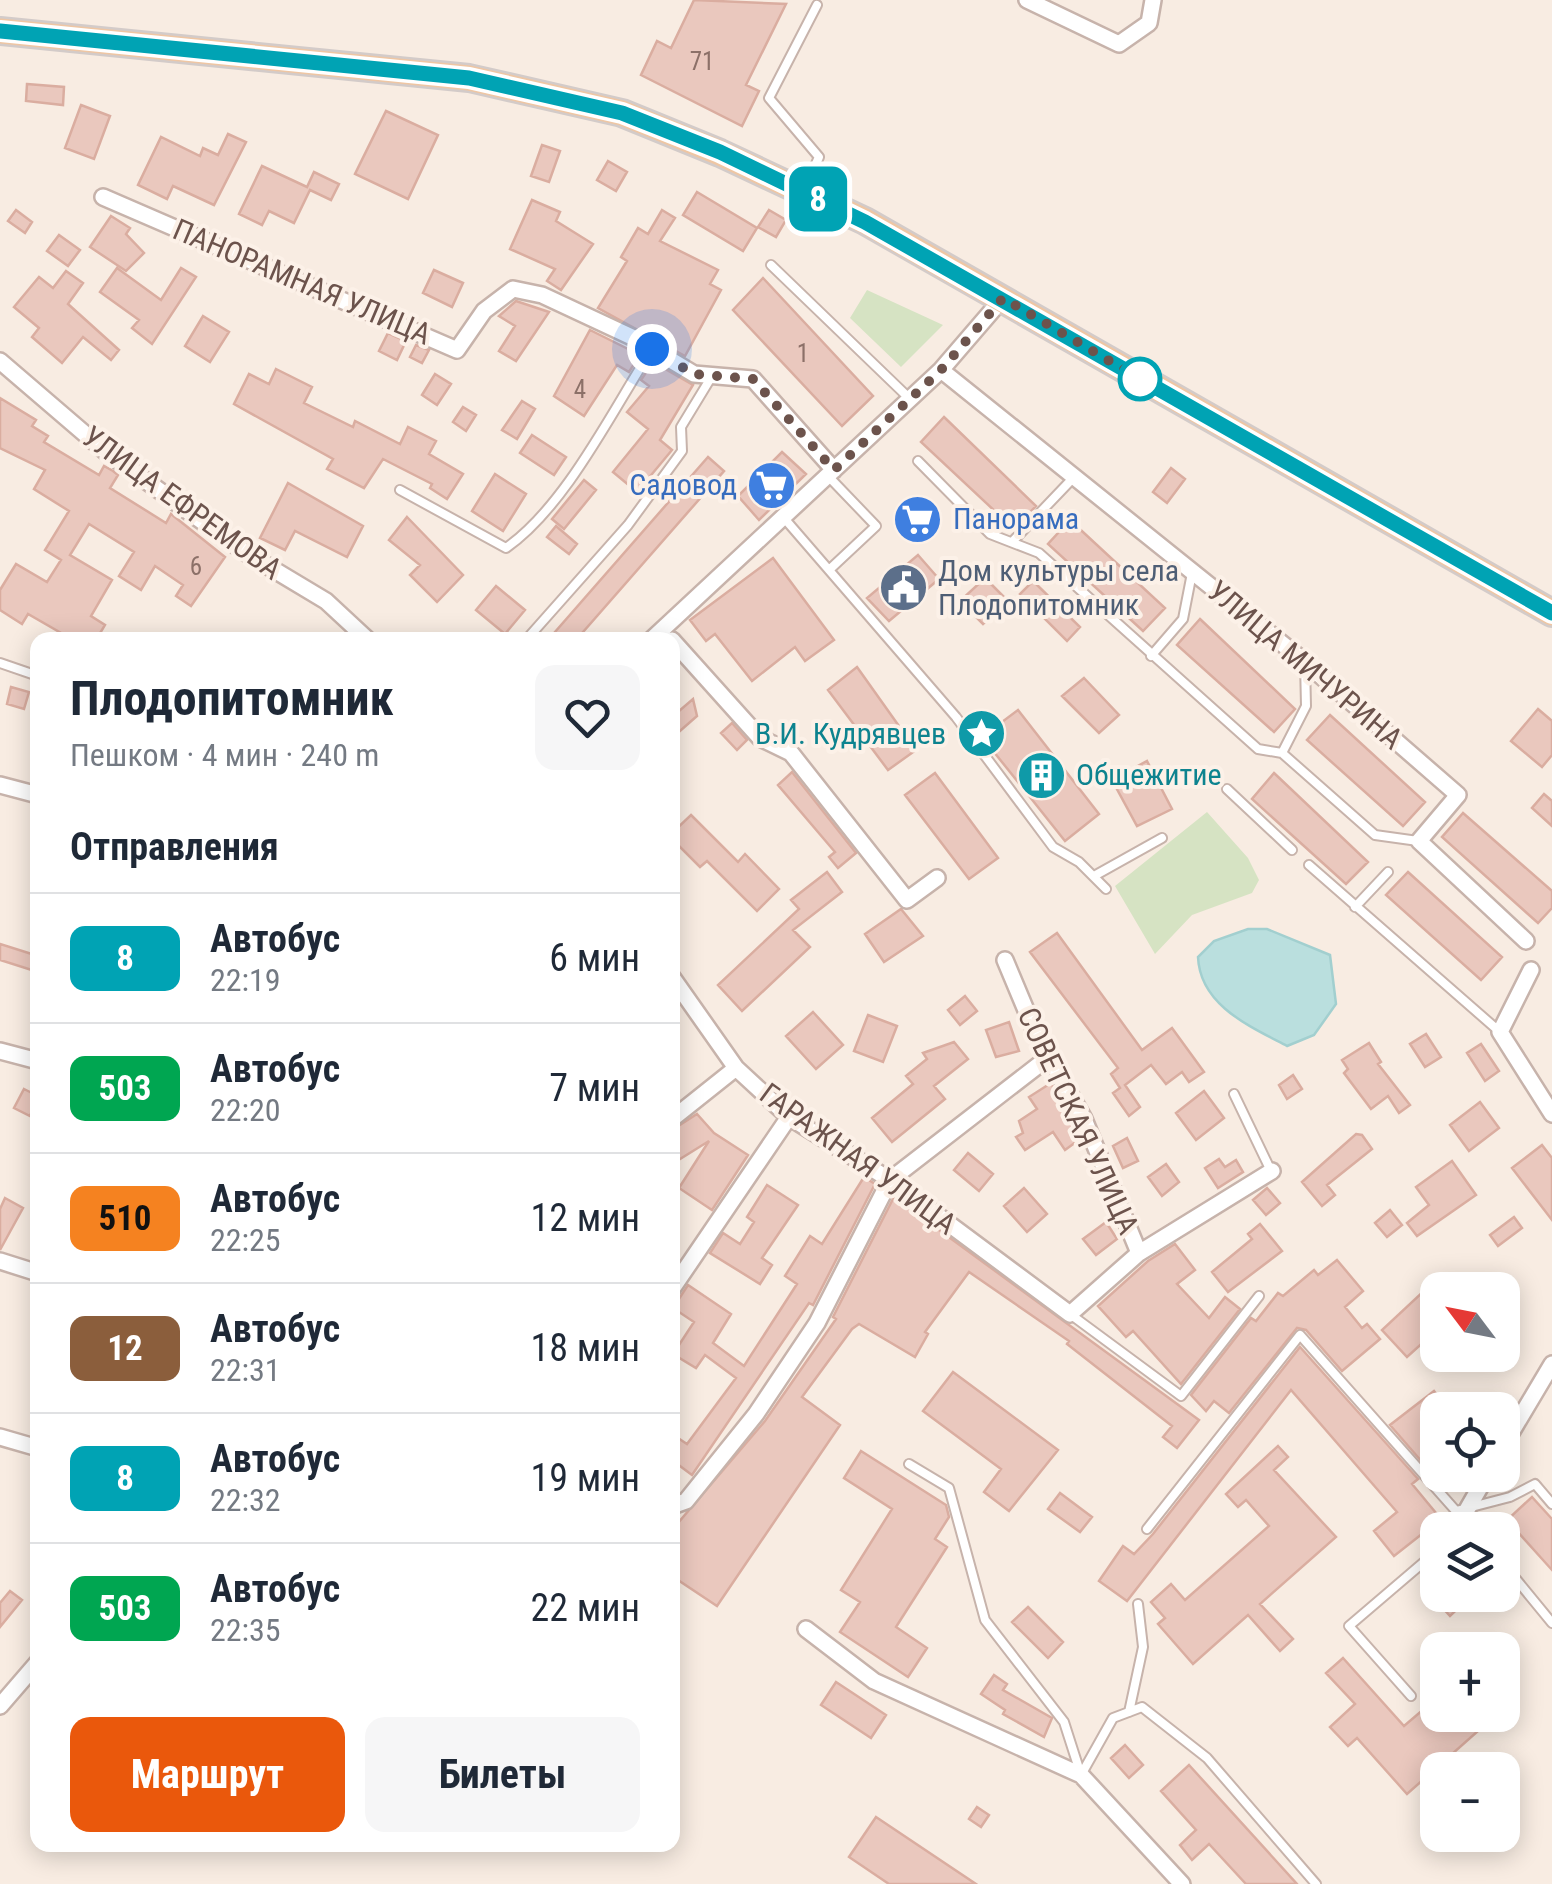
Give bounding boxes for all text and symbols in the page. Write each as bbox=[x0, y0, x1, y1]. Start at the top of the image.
house number: 71 bbox=[690, 47, 714, 76]
line badge: 8 bbox=[786, 166, 850, 232]
text: 8 bbox=[809, 179, 827, 220]
street label: ПАНОРАМНАЯ УЛИЦА bbox=[168, 211, 436, 352]
your location bbox=[627, 324, 677, 374]
house number: 1 bbox=[797, 339, 809, 368]
unlabelled marker bbox=[1119, 358, 1161, 400]
house number: 4 bbox=[574, 375, 586, 404]
street label: УЛИЦА ЕФРЕМОВА bbox=[76, 419, 289, 587]
supermarket icon: Садовод bbox=[746, 459, 798, 511]
place label: Садовод bbox=[629, 467, 737, 502]
supermarket icon: Панорама bbox=[892, 493, 944, 545]
place label: Панорама bbox=[953, 501, 1079, 536]
house number: 6 bbox=[190, 552, 202, 581]
place label: Дом культуры села Плодопитомник bbox=[938, 553, 1179, 622]
public building icon: Дом культуры села Плодопитомник bbox=[877, 562, 929, 614]
street label: УЛИЦА МИЧУРИНА bbox=[1201, 573, 1410, 756]
button: heart bbox=[535, 665, 640, 770]
text: Плодопитомник bbox=[70, 670, 394, 727]
place icon: В.И. Кудрявцев bbox=[955, 708, 1007, 760]
place label: В.И. Кудрявцев bbox=[755, 716, 946, 751]
text: Пешком · 4 мин · 240 m bbox=[70, 736, 379, 774]
building icon: Общежитие bbox=[1015, 749, 1067, 801]
place label: Общежитие bbox=[1076, 757, 1222, 792]
text: Отправления bbox=[70, 825, 279, 869]
text: Автобус bbox=[210, 917, 340, 961]
text: 6 мин bbox=[549, 936, 640, 980]
text: 8 bbox=[116, 938, 134, 979]
text: 22:19 bbox=[210, 961, 281, 999]
street label: СОВЕТСКАЯ УЛИЦА bbox=[1011, 1002, 1146, 1240]
text: Автобус bbox=[210, 1047, 340, 1091]
text: 7 мин bbox=[549, 1066, 640, 1110]
text: 503 bbox=[98, 1068, 152, 1109]
street label: ГАРАЖНАЯ УЛИЦА bbox=[753, 1076, 963, 1242]
text: 22:20 bbox=[210, 1091, 281, 1129]
text: Автобус bbox=[210, 1177, 340, 1221]
text: 12 мин bbox=[531, 1196, 640, 1240]
text: 510 bbox=[98, 1198, 152, 1239]
text: 22:25 bbox=[210, 1221, 281, 1259]
north arrow bbox=[1420, 1272, 1520, 1372]
map controls bbox=[1420, 1272, 1520, 1852]
text: Автобус bbox=[210, 1307, 340, 1351]
text: 18 мин bbox=[531, 1326, 640, 1370]
text: 12 bbox=[107, 1328, 143, 1369]
text: 22:31 bbox=[210, 1351, 281, 1389]
button: locate bbox=[1420, 1392, 1520, 1492]
text: Автобус bbox=[210, 1437, 340, 1481]
text: 19 мин bbox=[531, 1456, 640, 1500]
text: 8 bbox=[116, 1458, 134, 1499]
text: 22:32 bbox=[210, 1481, 281, 1519]
button: layers bbox=[1420, 1512, 1520, 1612]
text: Автобус bbox=[210, 1567, 340, 1611]
text: 22 мин bbox=[531, 1586, 640, 1630]
text: 503 bbox=[98, 1588, 152, 1629]
text: 22:35 bbox=[210, 1611, 281, 1649]
button: + bbox=[1420, 1632, 1520, 1732]
button: Маршрут bbox=[70, 1717, 345, 1832]
button: Билеты bbox=[365, 1717, 640, 1832]
button: − bbox=[1420, 1752, 1520, 1852]

